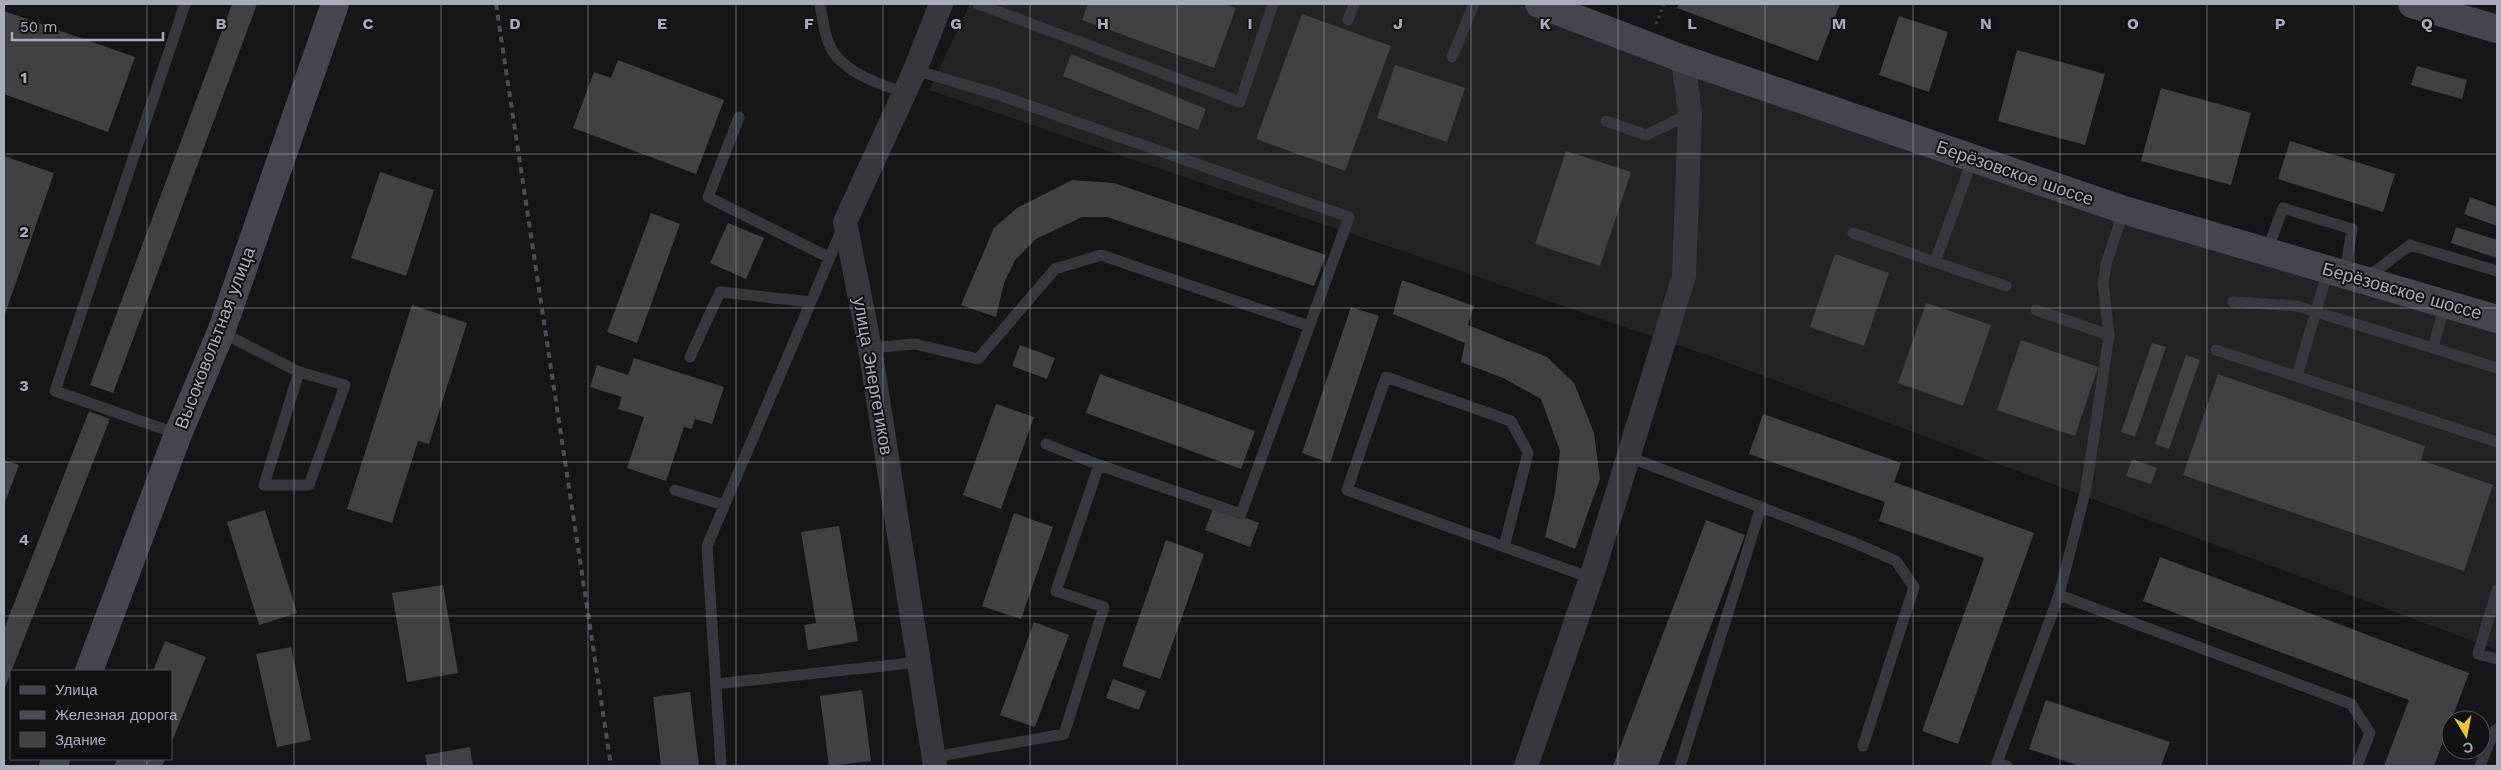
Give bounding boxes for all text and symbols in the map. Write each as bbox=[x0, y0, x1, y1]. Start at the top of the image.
scale bar bbox=[12, 10, 164, 42]
text: B bbox=[216, 14, 227, 33]
text: C bbox=[363, 14, 374, 33]
text: D bbox=[509, 14, 521, 33]
text: E bbox=[657, 14, 667, 33]
text: F bbox=[804, 14, 814, 33]
text: G bbox=[950, 14, 962, 33]
text: H bbox=[1097, 14, 1109, 33]
text: I bbox=[1247, 14, 1253, 33]
text: J bbox=[1393, 14, 1403, 33]
text: K bbox=[1539, 14, 1551, 33]
text: L bbox=[1687, 14, 1697, 33]
text: M bbox=[1832, 14, 1846, 33]
text: N bbox=[1980, 14, 1992, 33]
text: O bbox=[2127, 14, 2139, 33]
text: P bbox=[2275, 14, 2286, 33]
text: Q bbox=[2421, 14, 2433, 33]
text: 50 m bbox=[20, 18, 57, 36]
text: 1 bbox=[21, 68, 27, 87]
street label: Берёзовское шоссе bbox=[1934, 136, 2097, 209]
text: 2 bbox=[19, 222, 29, 241]
street label: Высоковольтная улица bbox=[170, 243, 259, 432]
street label: Берёзовское шоссе bbox=[2320, 258, 2484, 323]
street label: улица Энергетиков bbox=[849, 295, 898, 457]
text: 3 bbox=[19, 376, 29, 395]
text: 4 bbox=[19, 530, 29, 549]
legend bbox=[10, 670, 172, 760]
text: Улица bbox=[55, 681, 98, 699]
text: Железная дорога bbox=[55, 706, 178, 724]
north arrow bbox=[2441, 710, 2491, 760]
text: Здание bbox=[55, 731, 106, 749]
text: С bbox=[2462, 739, 2475, 757]

